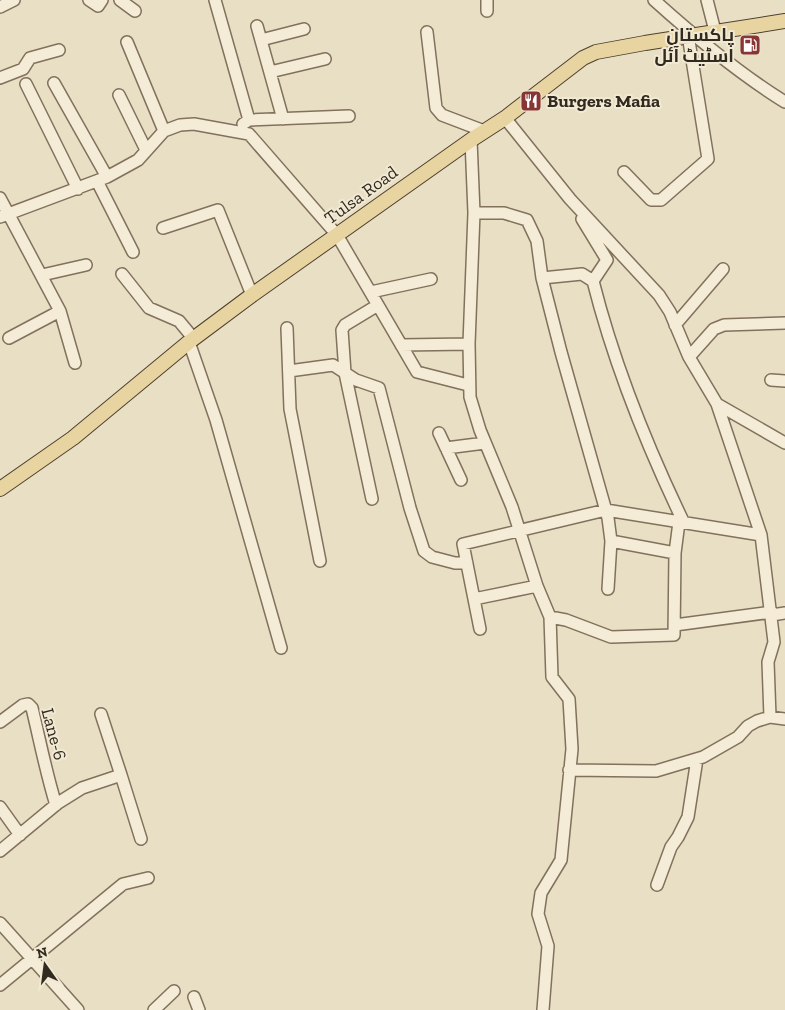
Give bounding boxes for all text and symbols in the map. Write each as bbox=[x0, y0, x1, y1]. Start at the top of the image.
place label: پاکستان اسٹیٹ آئل bbox=[655, 24, 734, 67]
fuel station icon: پاکستان اسٹیٹ آئل bbox=[738, 33, 762, 57]
restaurant icon: Burgers Mafia bbox=[519, 89, 543, 113]
place label: Burgers Mafia bbox=[547, 90, 660, 112]
street label: Tulsa Road bbox=[320, 161, 402, 229]
street label: Lane-6 bbox=[37, 706, 71, 762]
north arrow bbox=[20, 940, 70, 990]
text: N bbox=[35, 943, 50, 962]

